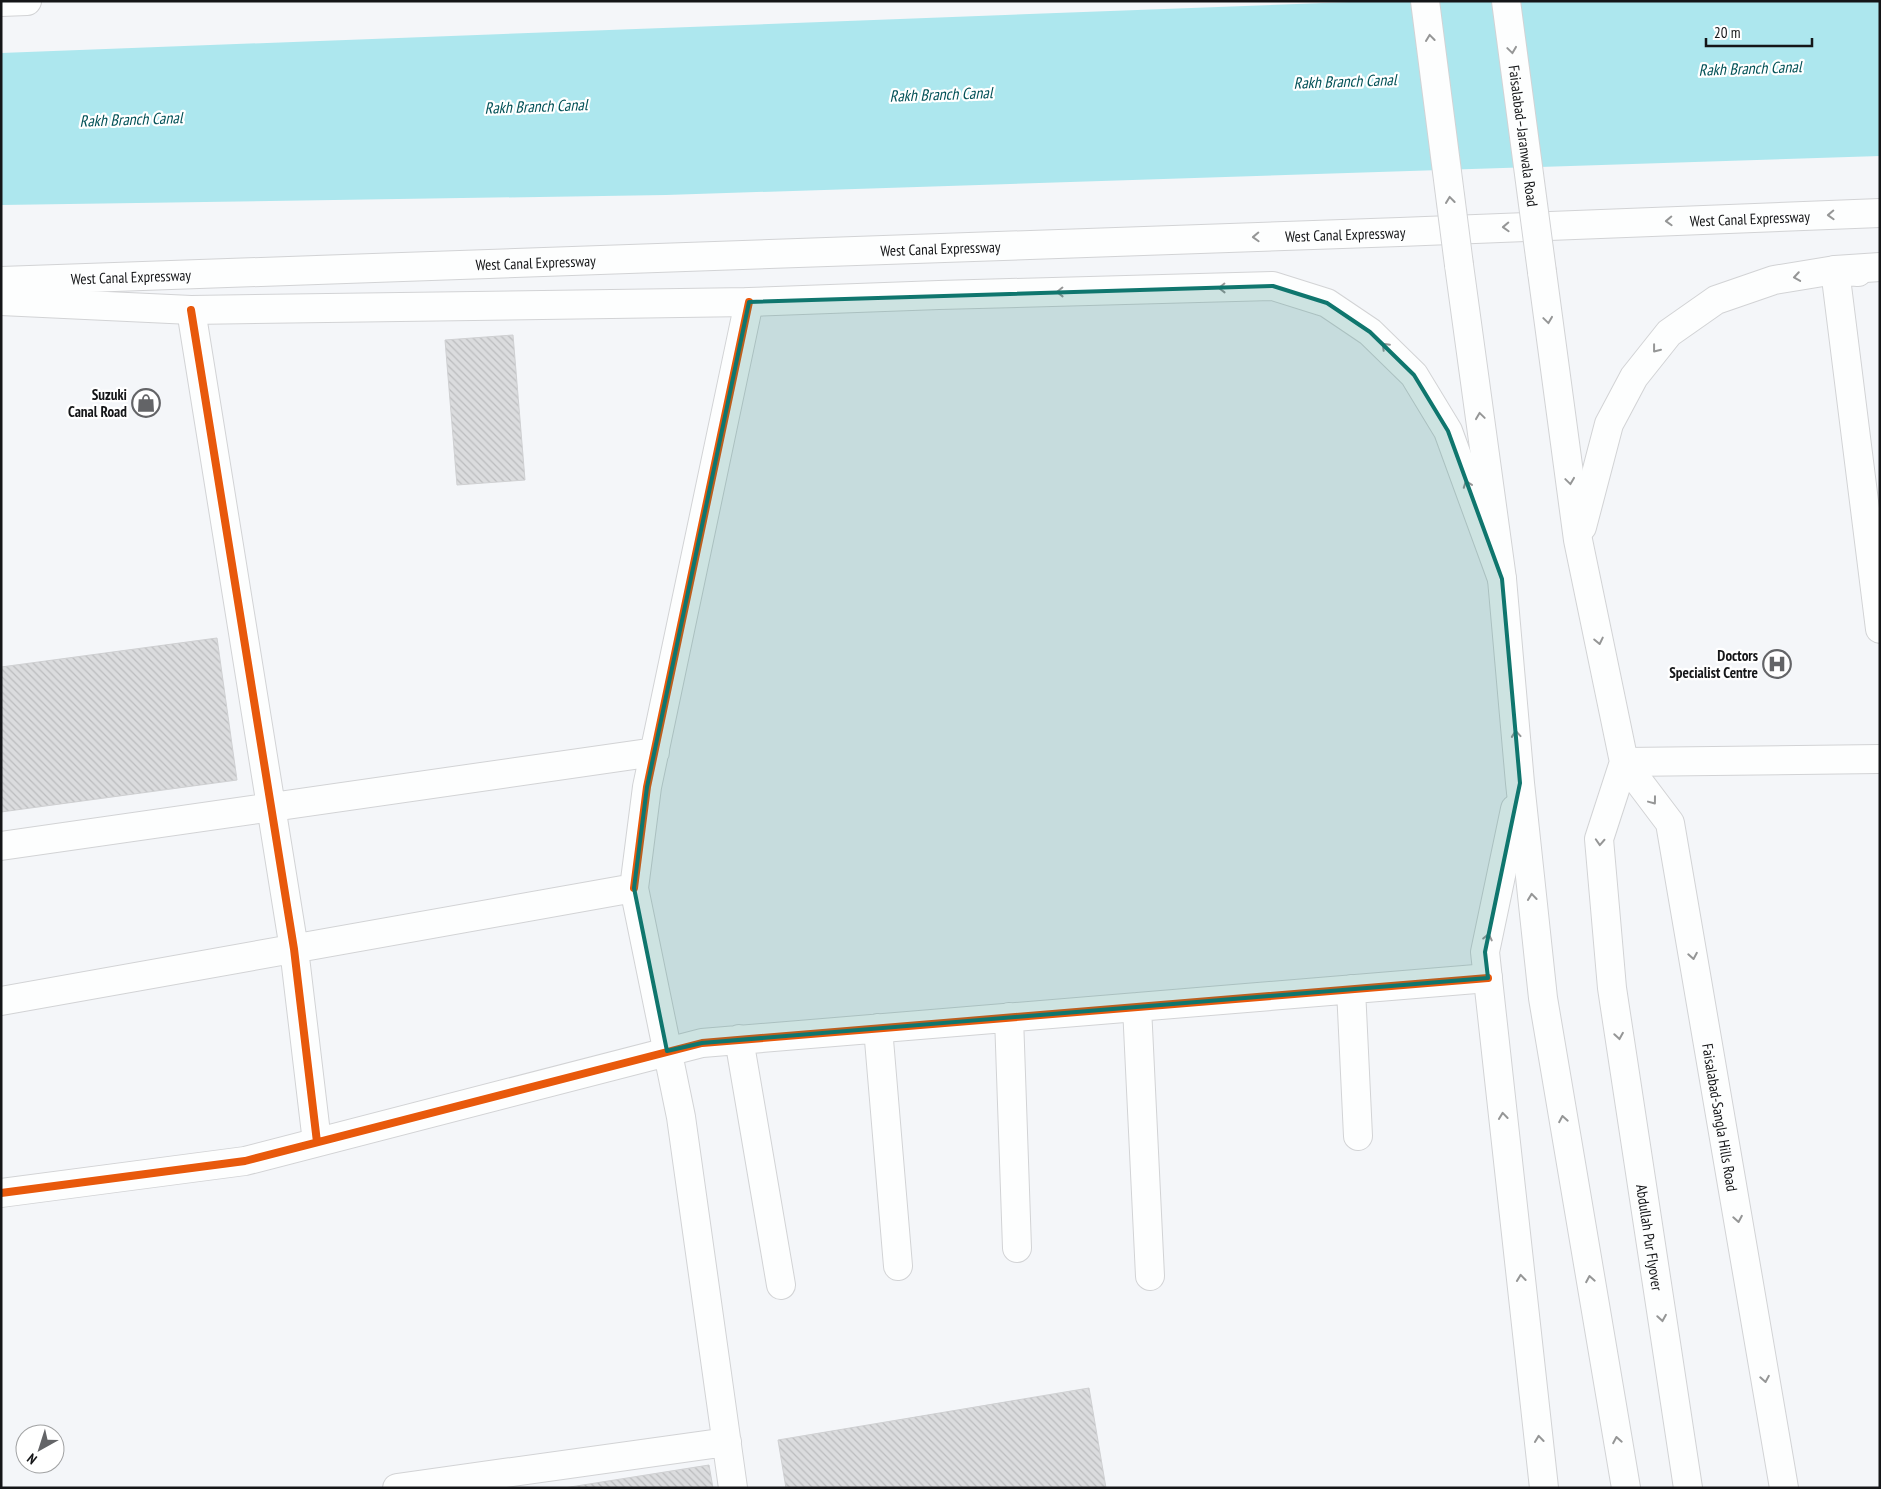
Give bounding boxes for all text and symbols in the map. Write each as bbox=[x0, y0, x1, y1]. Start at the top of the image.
scale bar bbox=[1706, 15, 1812, 47]
text: 20 m bbox=[1714, 23, 1740, 42]
one-way arrow bbox=[1425, 34, 1436, 42]
one-way arrow bbox=[1506, 46, 1517, 54]
water label: Rakh Branch Canal bbox=[1698, 56, 1803, 80]
street label: Faisalabad–Jaranwala Road bbox=[1505, 64, 1543, 208]
water label: Rakh Branch Canal bbox=[1293, 69, 1398, 93]
water label: Rakh Branch Canal bbox=[889, 82, 994, 106]
water label: Rakh Branch Canal bbox=[484, 94, 589, 118]
water label: Rakh Branch Canal bbox=[79, 107, 184, 131]
one-way arrow bbox=[1445, 195, 1456, 203]
street label: West Canal Expressway bbox=[1689, 206, 1811, 230]
one-way arrow bbox=[1827, 209, 1835, 220]
one-way arrow bbox=[1664, 216, 1672, 226]
street label: West Canal Expressway bbox=[1285, 222, 1406, 246]
one-way arrow bbox=[1502, 222, 1510, 233]
one-way arrow bbox=[1252, 231, 1260, 242]
street label: West Canal Expressway bbox=[880, 236, 1001, 260]
street label: West Canal Expressway bbox=[475, 251, 596, 274]
street label: West Canal Expressway bbox=[70, 265, 192, 288]
one-way arrow bbox=[1792, 271, 1801, 281]
one-way arrow bbox=[1218, 283, 1226, 293]
one-way arrow bbox=[1056, 287, 1064, 297]
one-way arrow bbox=[1542, 316, 1553, 324]
one-way arrow bbox=[1382, 343, 1391, 352]
one-way arrow bbox=[1653, 343, 1661, 352]
place label: Suzuki Canal Road bbox=[68, 385, 127, 421]
shop icon: Suzuki Canal Road bbox=[131, 388, 161, 418]
one-way arrow bbox=[1475, 412, 1485, 421]
one-way arrow bbox=[1564, 477, 1575, 485]
one-way arrow bbox=[1463, 480, 1473, 489]
one-way arrow bbox=[1593, 636, 1604, 645]
place label: Doctors Specialist Centre bbox=[1669, 646, 1758, 682]
hospital icon: Doctors Specialist Centre bbox=[1762, 649, 1792, 679]
one-way arrow bbox=[1511, 730, 1522, 738]
one-way arrow bbox=[1647, 795, 1656, 805]
one-way arrow bbox=[1595, 838, 1605, 846]
one-way arrow bbox=[1527, 893, 1538, 901]
one-way arrow bbox=[1483, 933, 1493, 942]
one-way arrow bbox=[1687, 951, 1697, 960]
one-way arrow bbox=[1614, 1031, 1624, 1040]
street label: Faisalabad-Sangla Hills Road bbox=[1698, 1042, 1742, 1193]
one-way arrow bbox=[1498, 1112, 1509, 1120]
one-way arrow bbox=[1559, 1115, 1569, 1124]
street label: Abdullah Pur Flyover bbox=[1632, 1183, 1668, 1293]
one-way arrow bbox=[1732, 1215, 1742, 1224]
one-way arrow bbox=[1516, 1273, 1527, 1281]
one-way arrow bbox=[1586, 1275, 1596, 1284]
one-way arrow bbox=[1656, 1314, 1667, 1322]
one-way arrow bbox=[1760, 1375, 1770, 1384]
north arrow bbox=[15, 1424, 65, 1474]
one-way arrow bbox=[1534, 1435, 1545, 1443]
one-way arrow bbox=[1613, 1435, 1623, 1444]
text: N bbox=[23, 1450, 40, 1468]

